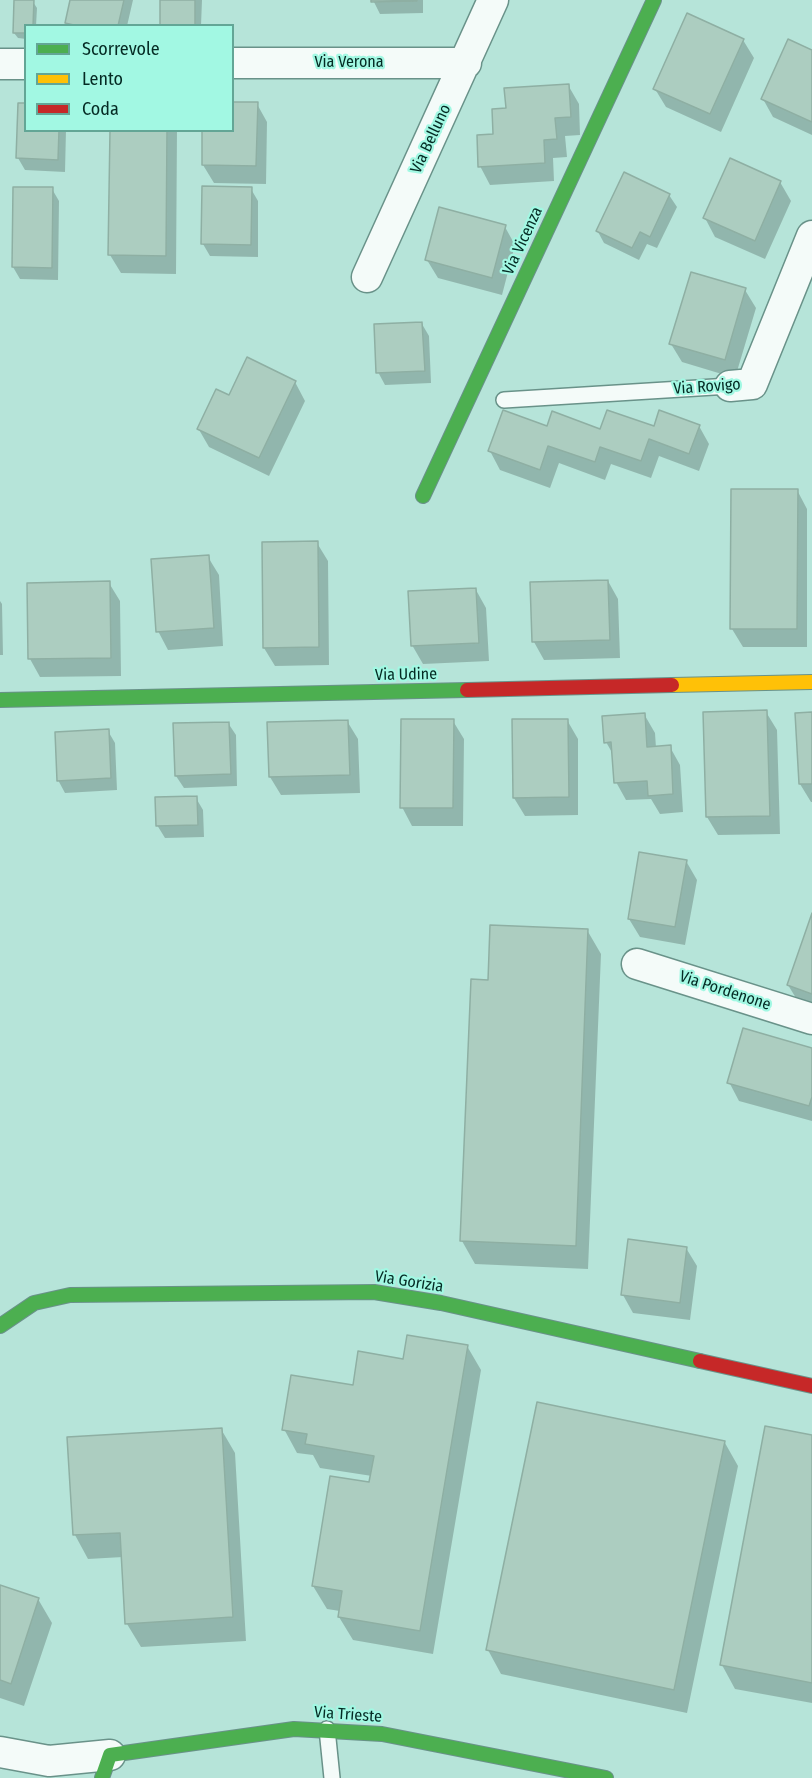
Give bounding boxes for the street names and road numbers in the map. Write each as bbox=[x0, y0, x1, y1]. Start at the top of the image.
street label: Via Verona bbox=[314, 53, 384, 73]
street label: Via Belluno bbox=[407, 101, 455, 177]
street label: Via Vicenza bbox=[499, 204, 547, 278]
street label: Via Rovigo bbox=[673, 375, 741, 399]
street label: Via Udine bbox=[375, 665, 437, 685]
street label: Via Pordenone bbox=[677, 967, 773, 1015]
street label: Via Gorizia bbox=[373, 1267, 445, 1297]
street label: Via Trieste bbox=[313, 1703, 383, 1727]

